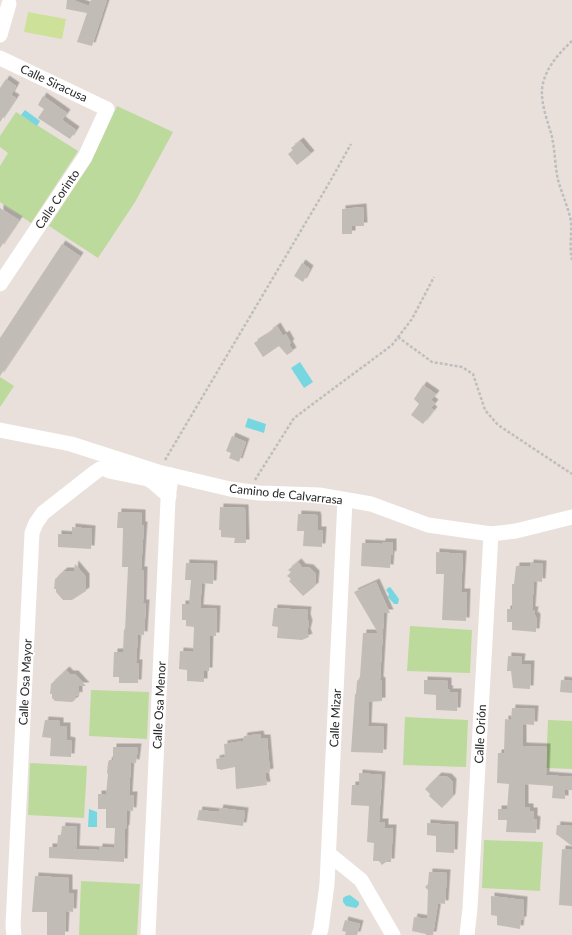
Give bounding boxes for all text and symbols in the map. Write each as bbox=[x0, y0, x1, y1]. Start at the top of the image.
street label: Calle Siracusa bbox=[18, 61, 90, 105]
street label: Calle Corinto bbox=[32, 166, 83, 232]
street label: Camino de Calvarrasa bbox=[229, 481, 344, 507]
street label: Calle Osa Mayor bbox=[15, 638, 35, 726]
street label: Calle Osa Menor bbox=[149, 660, 169, 749]
street label: Calle Mizar bbox=[326, 688, 344, 748]
street label: Calle Orión bbox=[471, 704, 489, 764]

